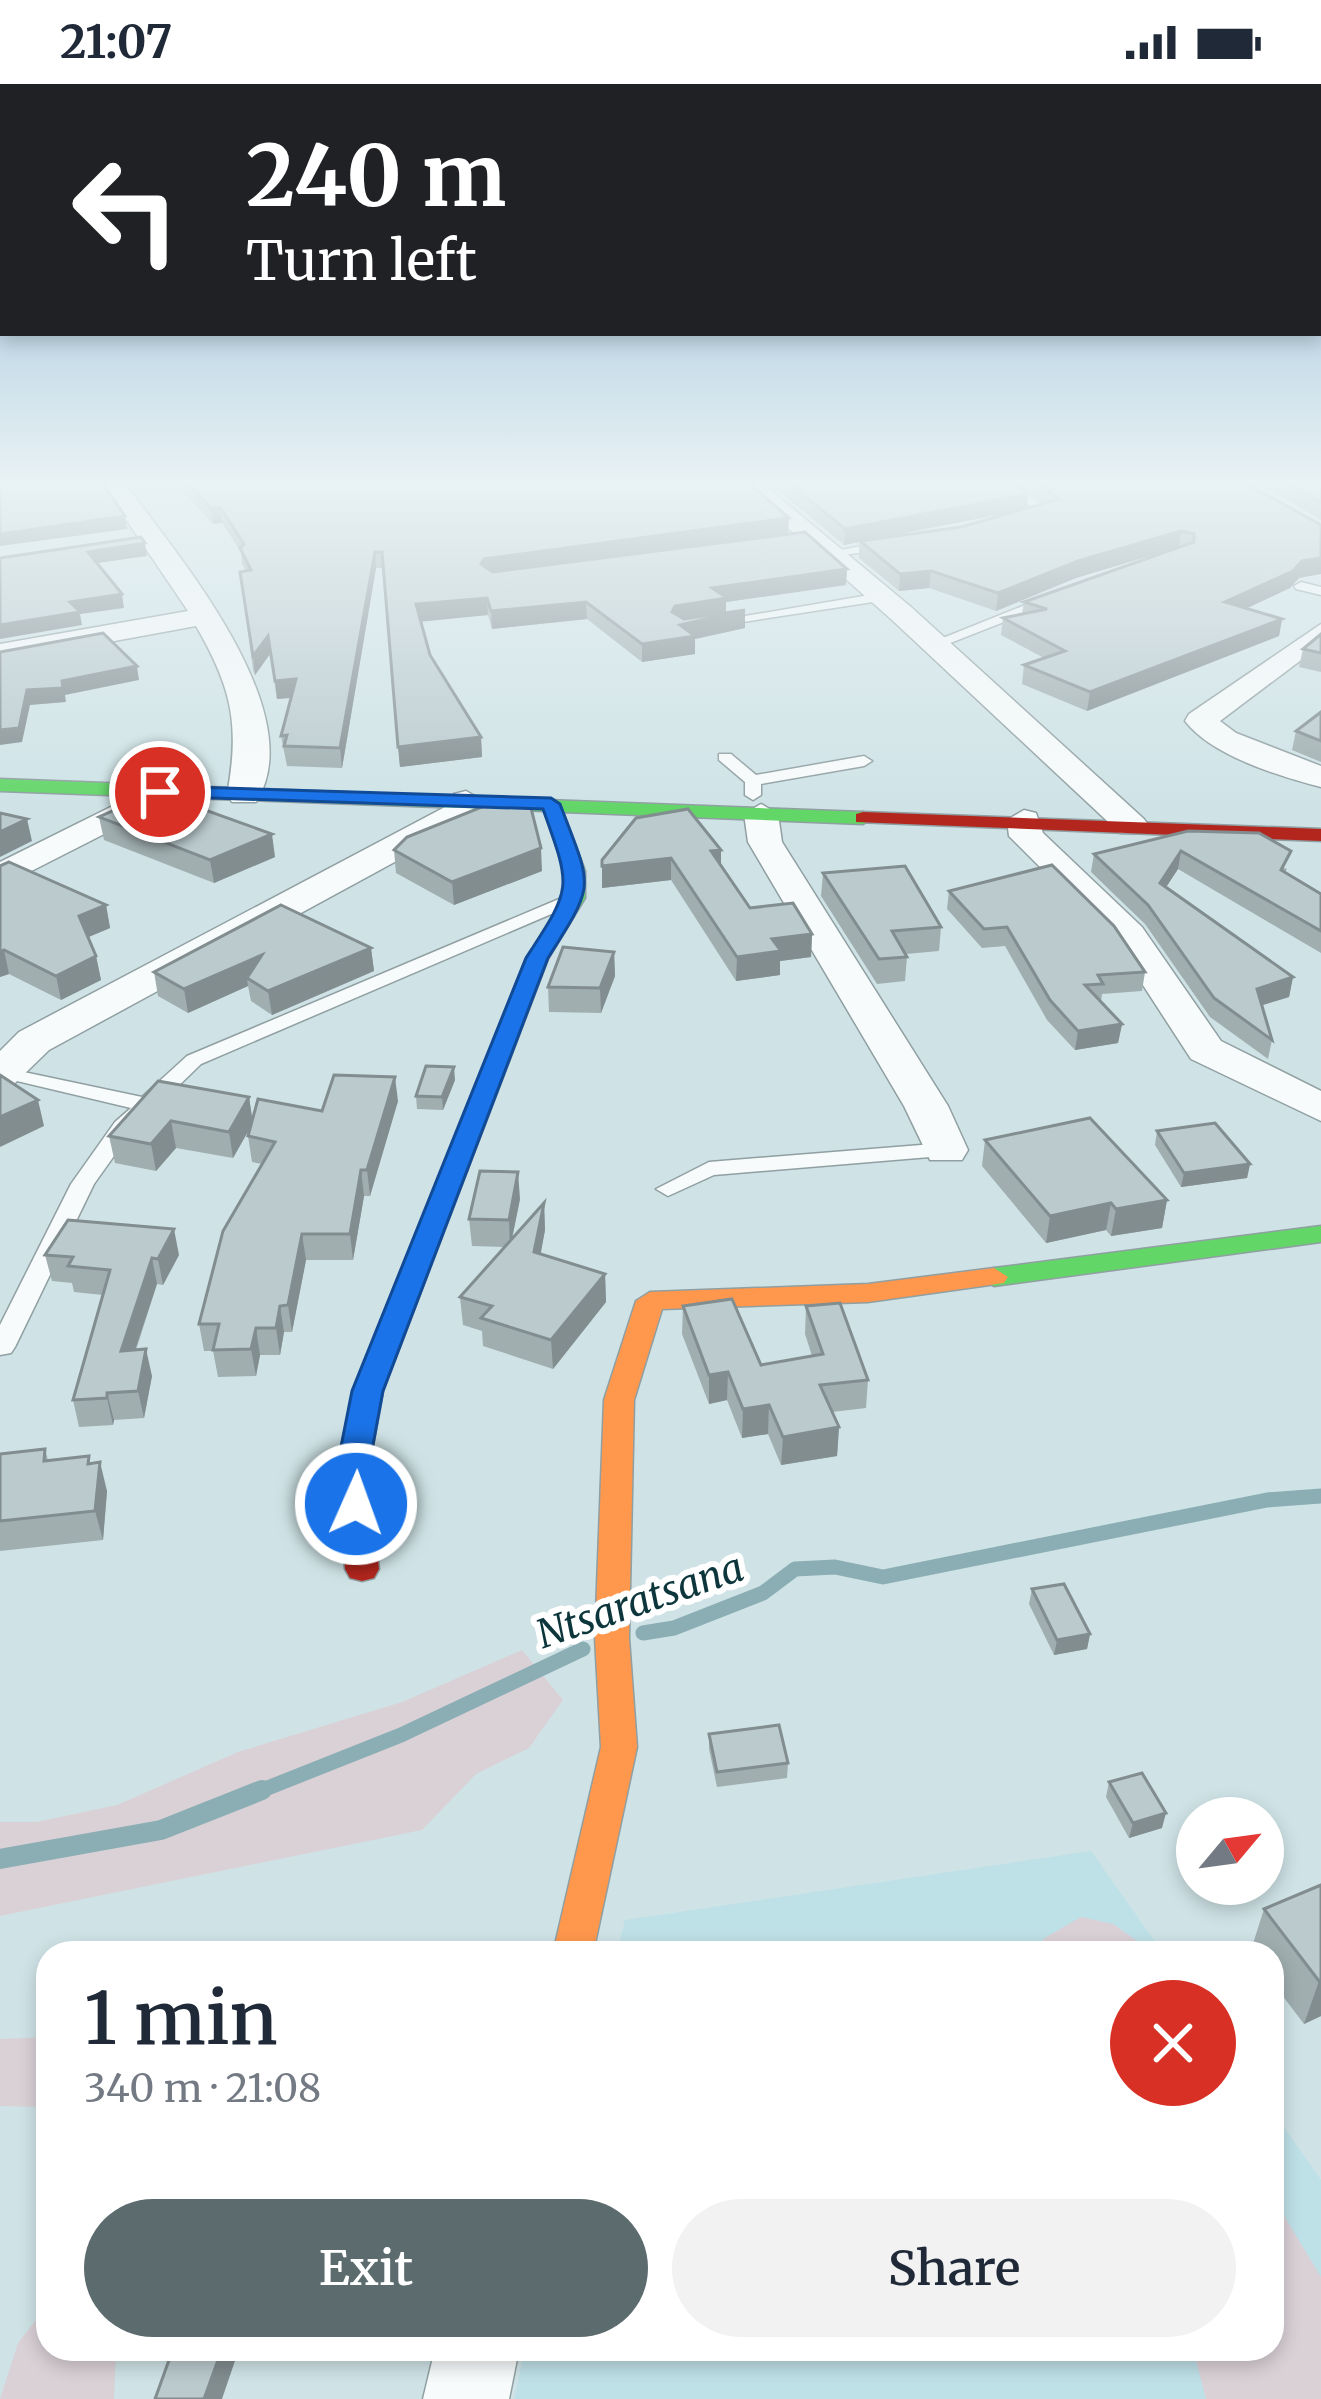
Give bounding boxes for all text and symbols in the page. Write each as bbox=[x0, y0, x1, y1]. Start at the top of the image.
text: 21:07 bbox=[60, 14, 172, 70]
text: 240 m bbox=[246, 123, 506, 229]
icon: left bbox=[48, 132, 204, 288]
text: Turn left bbox=[246, 227, 477, 295]
pin bbox=[109, 741, 211, 843]
icon: arrive bbox=[127, 759, 193, 825]
position arrow bbox=[293, 1441, 419, 1567]
water label: Ntsaratsana bbox=[530, 1543, 750, 1659]
north arrow bbox=[1176, 1797, 1284, 1905]
map controls bbox=[1176, 1797, 1284, 1905]
text: 1 min bbox=[84, 1973, 278, 2064]
button: close bbox=[1110, 1980, 1236, 2106]
text: 340 m · 21:08 bbox=[84, 2064, 321, 2113]
button: Exit bbox=[84, 2199, 648, 2337]
button: Share bbox=[672, 2199, 1236, 2337]

